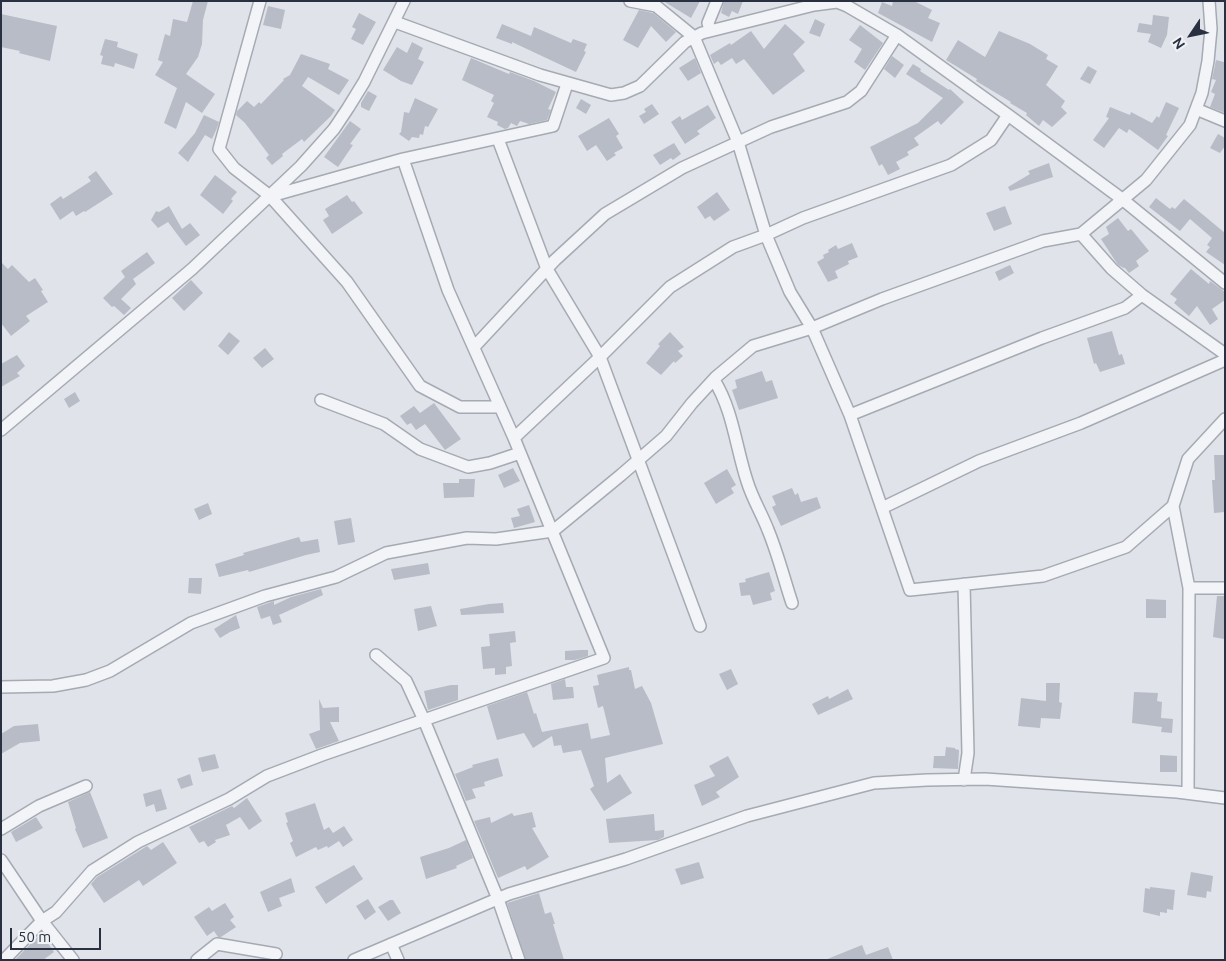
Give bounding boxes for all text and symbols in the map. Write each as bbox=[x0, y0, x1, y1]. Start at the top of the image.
north arrow bbox=[1166, 10, 1216, 60]
text: N bbox=[1169, 35, 1188, 52]
scale bar bbox=[12, 918, 104, 950]
text: 50 m bbox=[18, 928, 51, 945]

